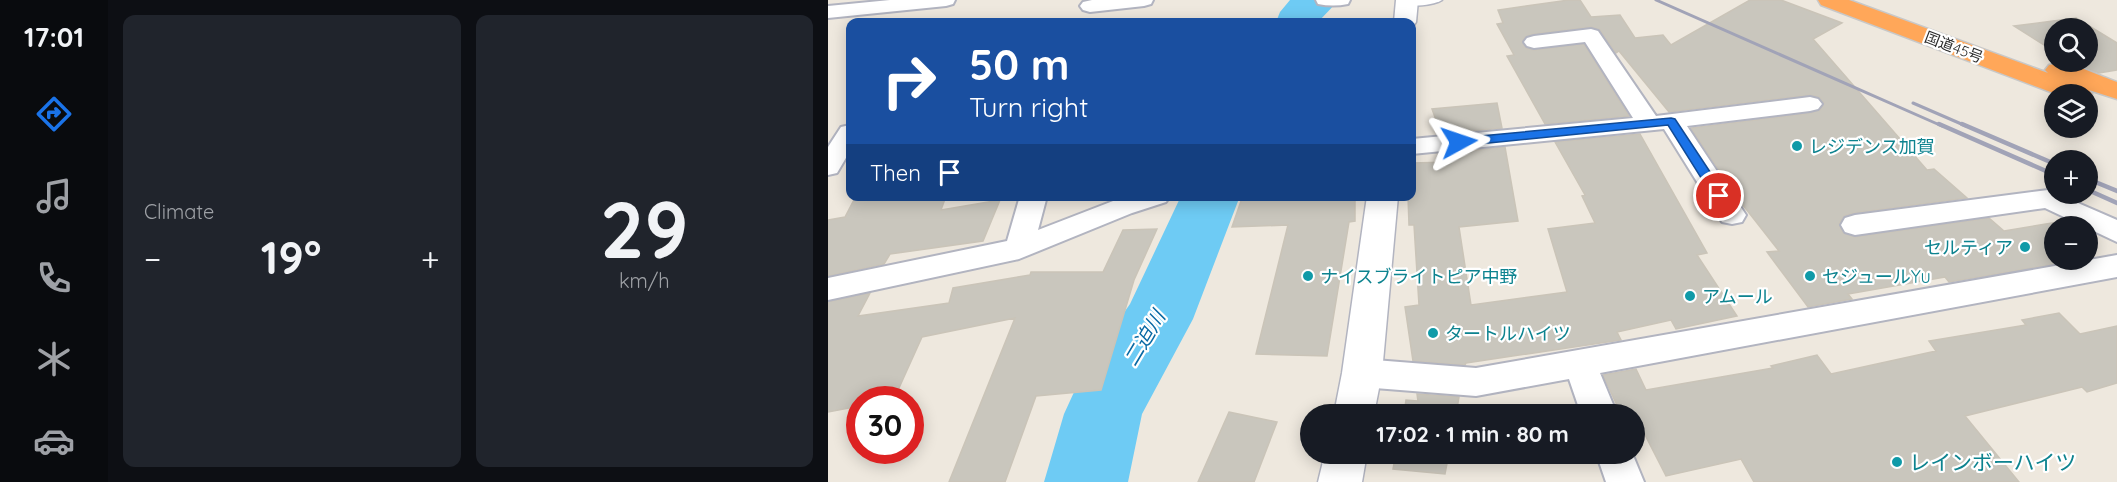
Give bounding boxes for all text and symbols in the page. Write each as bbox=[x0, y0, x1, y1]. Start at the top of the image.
map controls bbox=[2044, 18, 2098, 270]
button: search bbox=[2044, 18, 2098, 72]
text: 17:01 bbox=[24, 20, 84, 54]
street label: 国道45号 bbox=[1922, 27, 1986, 67]
text: 50 m bbox=[969, 38, 1069, 91]
icon: right bbox=[870, 42, 948, 120]
button: layers bbox=[2044, 84, 2098, 138]
text: Turn right bbox=[969, 90, 1088, 124]
icon: directions bbox=[33, 93, 75, 135]
position arrow bbox=[1427, 110, 1491, 174]
place label: レジデンス加賀 bbox=[1809, 135, 1935, 158]
marker: レジデンス加賀 bbox=[1790, 139, 1804, 153]
button: + bbox=[2044, 150, 2098, 204]
icon: arrive bbox=[933, 156, 966, 189]
text: Then bbox=[870, 159, 921, 187]
pin bbox=[1693, 170, 1744, 221]
icon: music bbox=[33, 175, 75, 217]
icon: arrive bbox=[1702, 179, 1735, 212]
text: 29 bbox=[600, 180, 689, 278]
text: Climate bbox=[144, 199, 214, 224]
button: − bbox=[2044, 216, 2098, 270]
text: 19° bbox=[261, 229, 321, 285]
place label: セルティア bbox=[1924, 236, 2013, 259]
text: − bbox=[144, 238, 161, 279]
text: + bbox=[421, 238, 439, 279]
marker: セルティア bbox=[2018, 240, 2032, 254]
icon: phone bbox=[33, 257, 75, 299]
place label: ナイスブライトピア中野 bbox=[1320, 265, 1517, 288]
place label: セジュールYu bbox=[1822, 265, 1931, 288]
text: km/h bbox=[619, 268, 670, 293]
marker: ナイスブライトピア中野 bbox=[1301, 269, 1315, 283]
marker: セジュールYu bbox=[1803, 269, 1817, 283]
place label: アムール bbox=[1702, 285, 1773, 308]
marker: アムール bbox=[1683, 289, 1697, 303]
water label: 二迫川 bbox=[1118, 304, 1171, 370]
place label: タートルハイツ bbox=[1445, 322, 1571, 345]
marker: タートルハイツ bbox=[1426, 326, 1440, 340]
icon: climate bbox=[33, 338, 75, 380]
speed limit sign: 30 bbox=[846, 386, 924, 464]
icon: car bbox=[33, 420, 75, 462]
text: 17:02 · 1 min · 80 m bbox=[1376, 420, 1569, 448]
place label: レインボーハイツ bbox=[1909, 449, 2076, 475]
marker: レインボーハイツ bbox=[1890, 455, 1904, 469]

